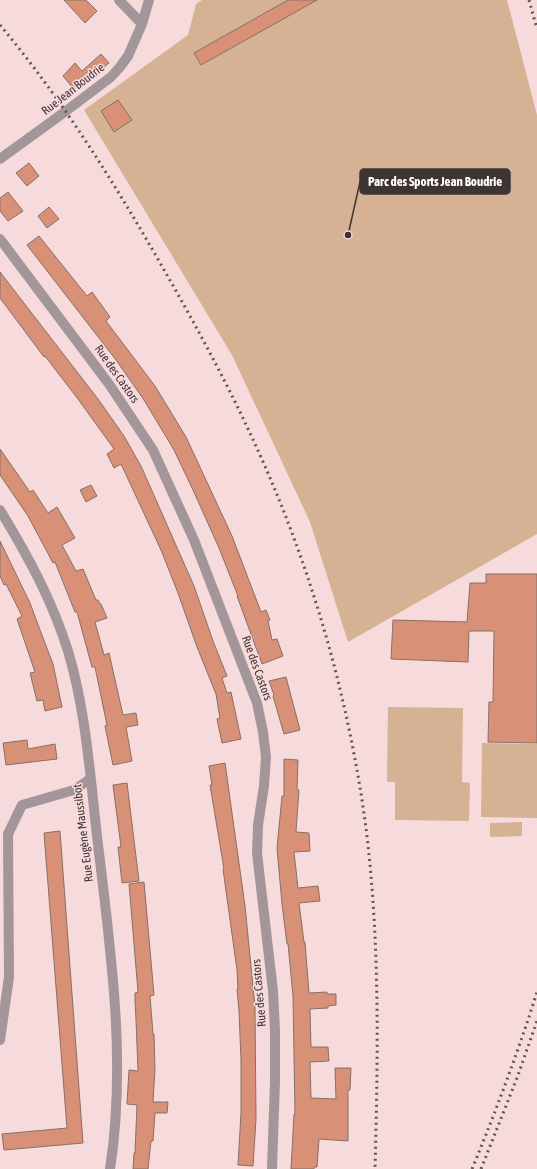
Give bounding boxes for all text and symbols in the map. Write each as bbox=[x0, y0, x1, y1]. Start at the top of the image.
street label: Rue Jean Boudrie bbox=[39, 60, 107, 118]
callout: Parc des Sports Jean Boudrie bbox=[360, 169, 510, 194]
text: Parc des Sports Jean Boudrie bbox=[368, 174, 502, 189]
street label: Rue des Castors bbox=[92, 342, 142, 406]
street label: Rue des Castors bbox=[239, 634, 275, 702]
street label: Rue Eugène Maussibot bbox=[70, 783, 96, 883]
street label: Rue des Castors bbox=[249, 959, 269, 1027]

